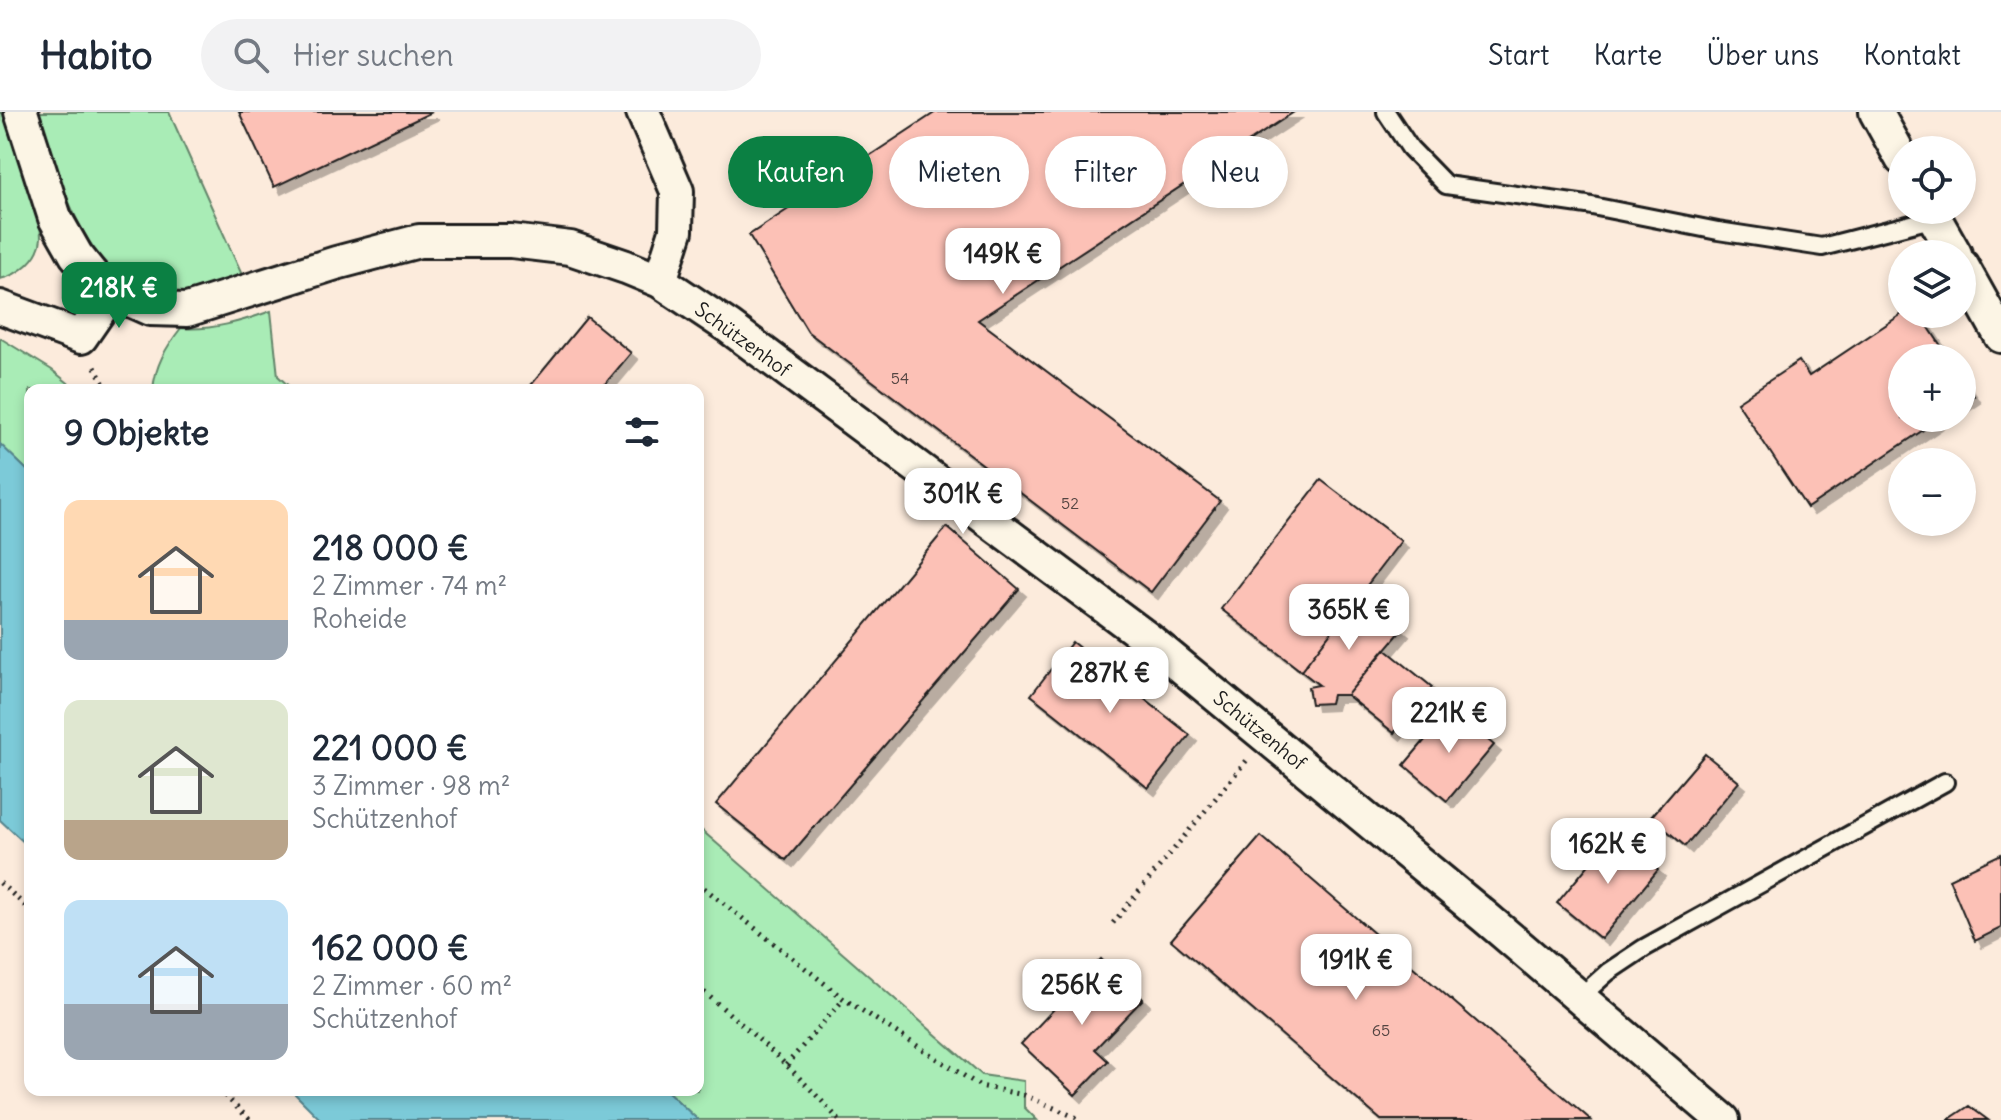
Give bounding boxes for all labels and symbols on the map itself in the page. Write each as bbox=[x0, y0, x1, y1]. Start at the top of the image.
pin: 149K € bbox=[938, 228, 1068, 296]
pin: 218K € bbox=[54, 262, 184, 330]
street label: Schützenhof bbox=[690, 296, 796, 382]
house number: 54 bbox=[891, 368, 909, 388]
pin: 301K € bbox=[898, 468, 1028, 536]
house number: 52 bbox=[1061, 493, 1079, 513]
pin: 365K € bbox=[1284, 584, 1414, 652]
pin: 287K € bbox=[1045, 647, 1175, 715]
street label: Schützenhof bbox=[1209, 685, 1312, 775]
pin: 221K € bbox=[1384, 687, 1514, 755]
pin: 162K € bbox=[1543, 818, 1673, 886]
pin: 191K € bbox=[1291, 934, 1421, 1002]
pin: 256K € bbox=[1017, 959, 1147, 1027]
house number: 65 bbox=[1372, 1020, 1390, 1040]

